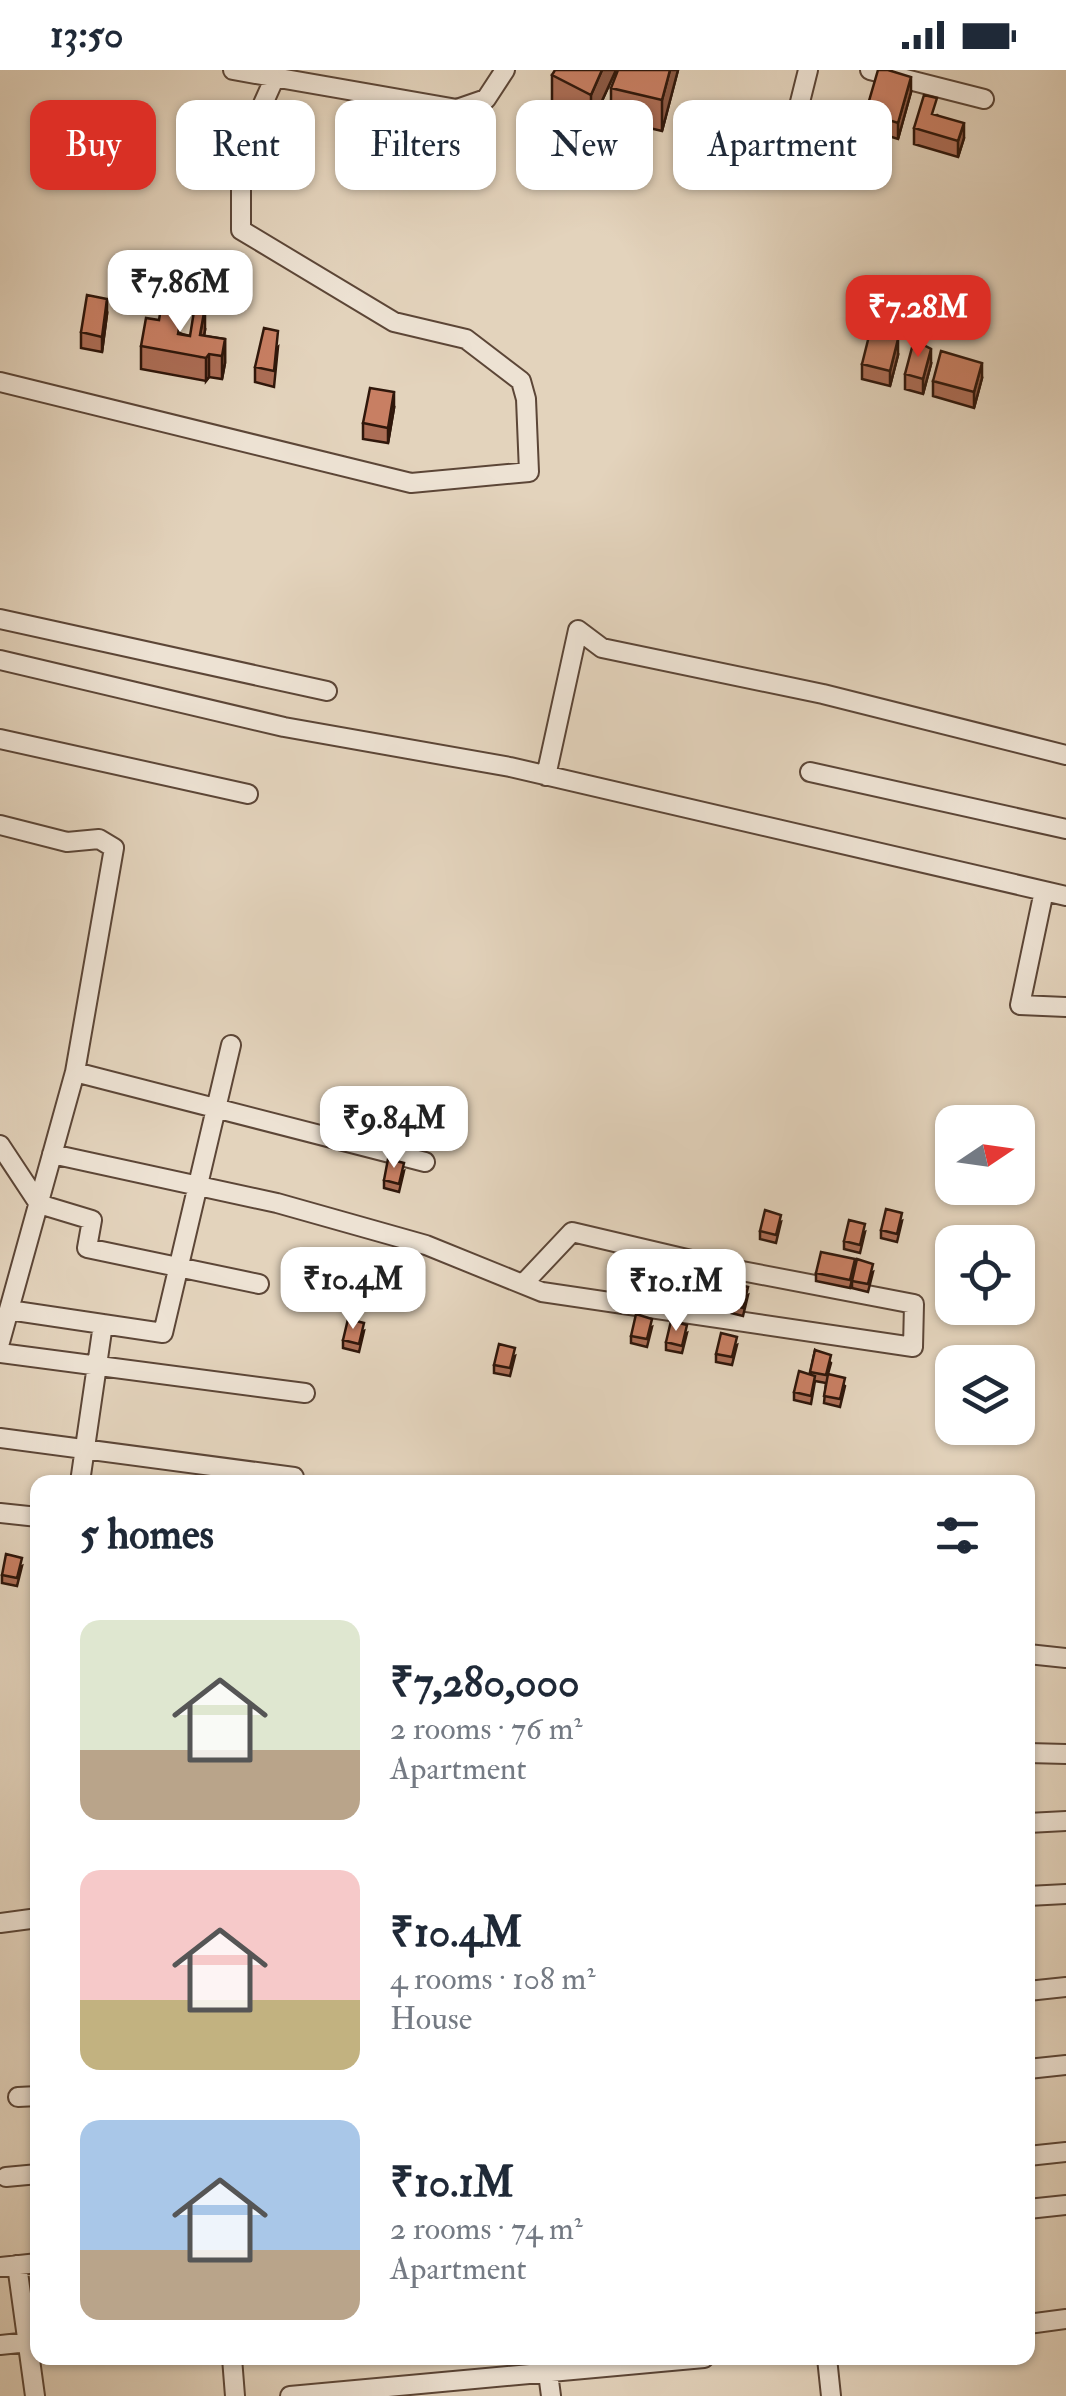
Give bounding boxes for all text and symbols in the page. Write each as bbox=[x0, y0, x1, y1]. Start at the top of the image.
text: 13:50 bbox=[50, 11, 123, 59]
chip: Buy bbox=[30, 100, 156, 190]
chip: Rent bbox=[176, 100, 315, 190]
chip: Filters bbox=[335, 100, 496, 190]
chip: New bbox=[516, 100, 653, 190]
chip: Apartment bbox=[673, 100, 892, 190]
pin: ₹7.86M bbox=[99, 250, 261, 335]
text: ₹7.86M bbox=[130, 262, 230, 302]
pin: ₹7.28M bbox=[837, 275, 999, 360]
text: ₹7.28M bbox=[868, 287, 968, 327]
pin: ₹9.84M bbox=[313, 1086, 475, 1171]
text: ₹9.84M bbox=[342, 1098, 446, 1138]
north arrow bbox=[935, 1105, 1035, 1205]
map controls bbox=[935, 1105, 1035, 1445]
button: locate bbox=[935, 1225, 1035, 1325]
pin: ₹10.4M bbox=[272, 1247, 434, 1332]
pin: ₹10.1M bbox=[595, 1249, 757, 1334]
text: ₹10.4M bbox=[303, 1259, 403, 1299]
text: ₹10.1M bbox=[629, 1261, 723, 1301]
button: layers bbox=[935, 1345, 1035, 1445]
icon: filters bbox=[930, 1508, 985, 1563]
text: 5 homes bbox=[80, 1509, 214, 1561]
text: ₹7,280,000 bbox=[390, 1657, 580, 1709]
icon: home bbox=[160, 1660, 280, 1780]
text: 2 rooms · 76 m² bbox=[390, 1709, 583, 1749]
text: Apartment bbox=[390, 1749, 527, 1789]
text: ₹10.4M bbox=[390, 1907, 522, 1959]
icon: home bbox=[160, 1910, 280, 2030]
text: 4 rooms · 108 m² bbox=[390, 1959, 595, 1999]
text: House bbox=[390, 1999, 472, 2039]
text: ₹10.1M bbox=[390, 2157, 514, 2209]
icon: home bbox=[160, 2160, 280, 2280]
text: 2 rooms · 74 m² bbox=[390, 2209, 583, 2249]
text: Apartment bbox=[390, 2249, 527, 2289]

